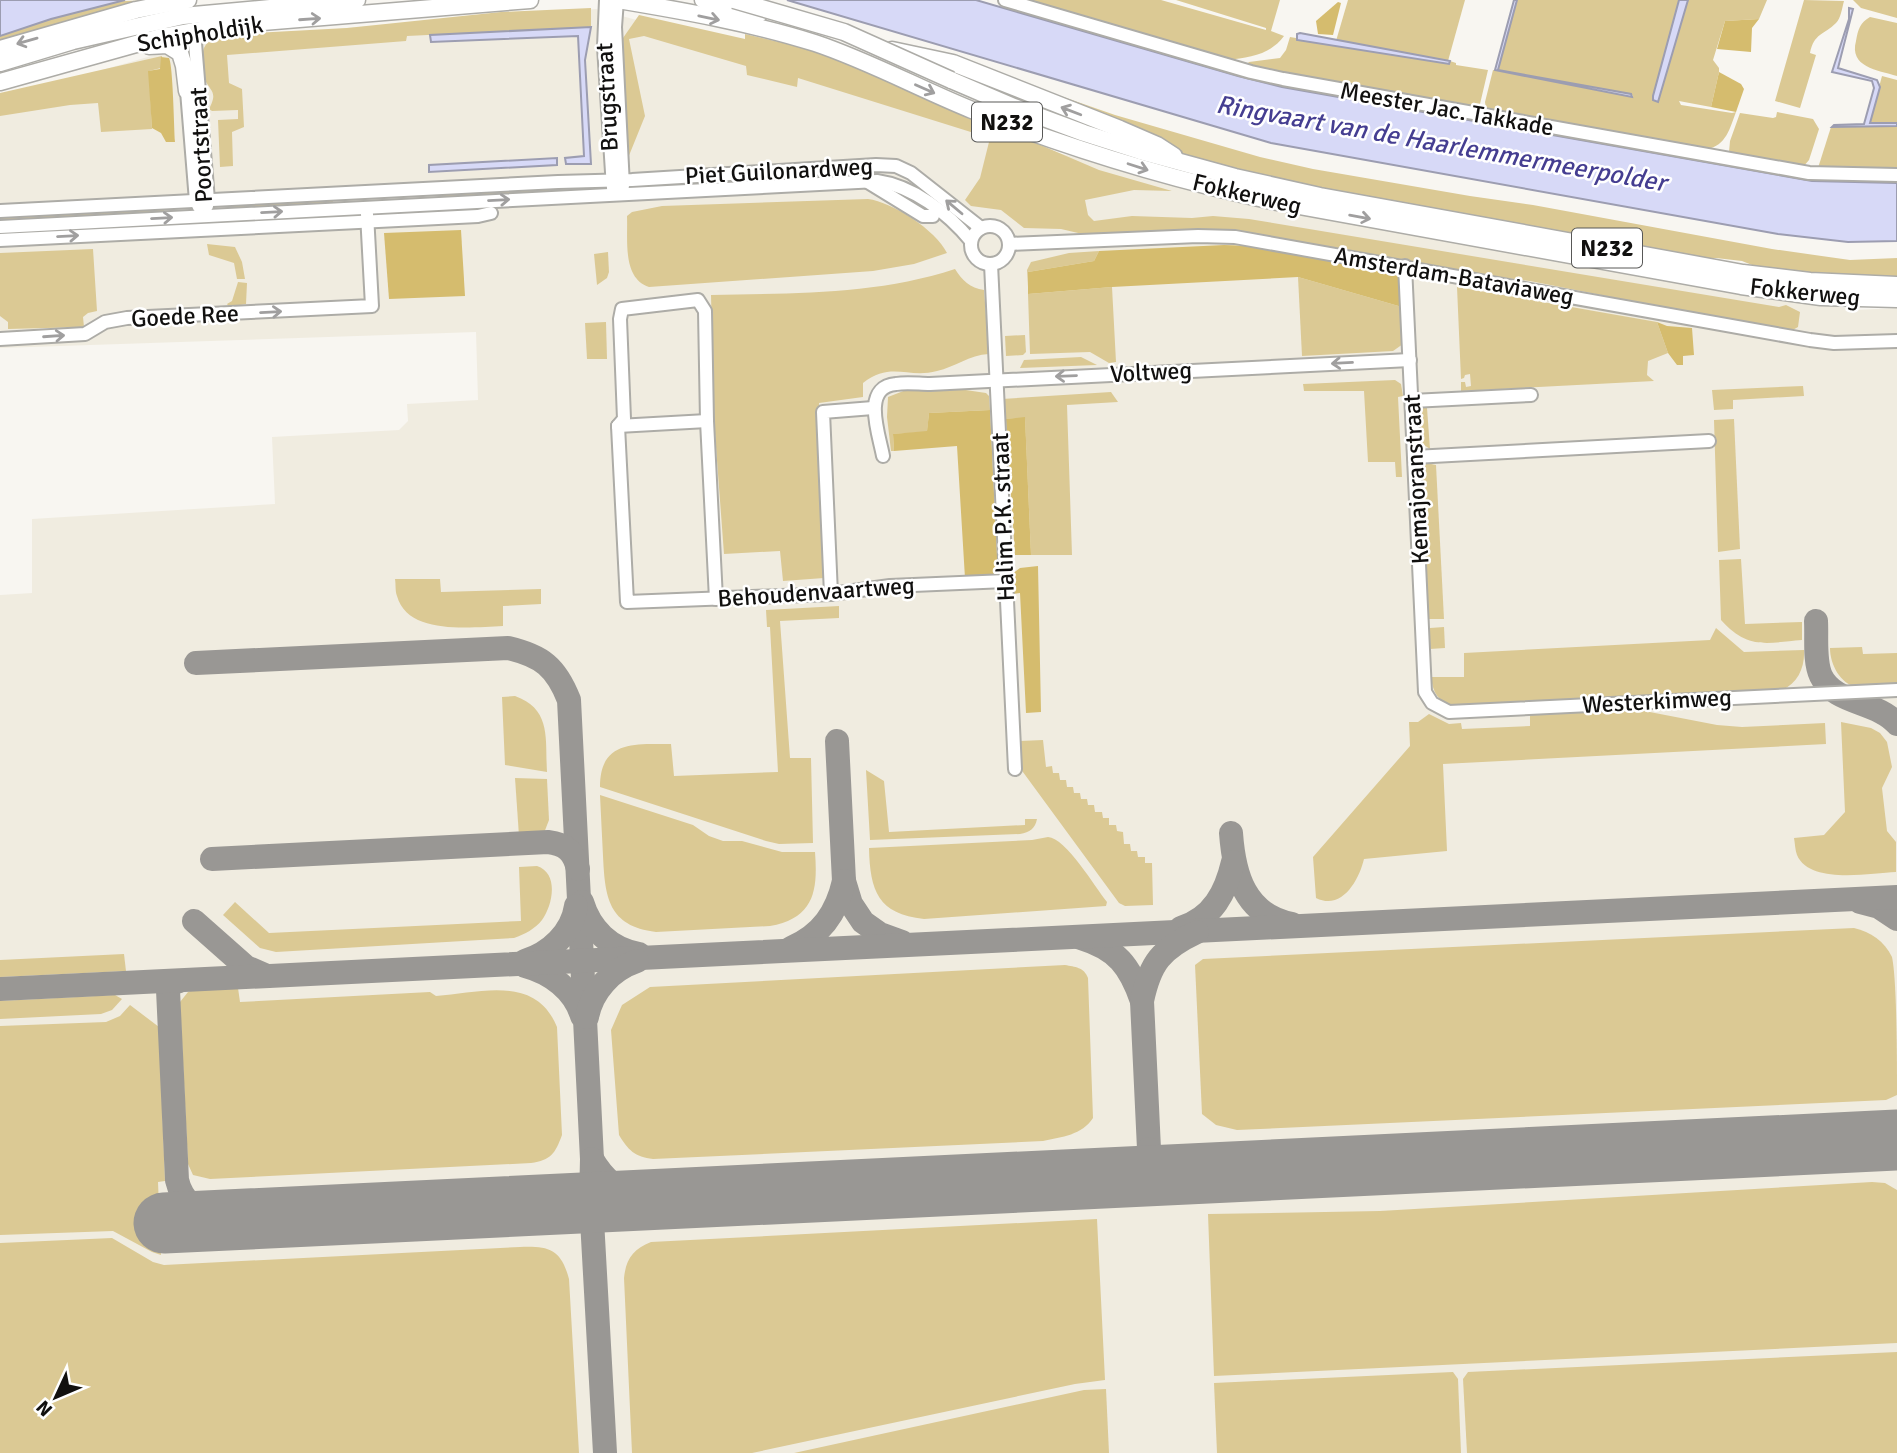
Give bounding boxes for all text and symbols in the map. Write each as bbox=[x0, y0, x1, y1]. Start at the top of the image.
street label: Schipholdijk bbox=[135, 9, 265, 59]
one-way arrow bbox=[697, 11, 720, 25]
one-way arrow bbox=[299, 12, 321, 25]
one-way arrow bbox=[16, 36, 38, 49]
street label: Brugstraat bbox=[589, 42, 625, 152]
street label: Meester Jac. Takkade bbox=[1338, 75, 1556, 143]
one-way arrow bbox=[913, 83, 935, 96]
street label: Poortstraat bbox=[183, 86, 219, 204]
water label: Ringvaart van de Haarlemmermeerpolder bbox=[1214, 89, 1672, 200]
road number: N232 bbox=[972, 102, 1042, 141]
one-way arrow bbox=[1060, 103, 1082, 116]
street label: Piet Guilonardweg bbox=[684, 151, 874, 191]
one-way arrow bbox=[1127, 161, 1149, 174]
street label: Fokkerweg bbox=[1190, 167, 1304, 221]
one-way arrow bbox=[488, 194, 511, 207]
one-way arrow bbox=[946, 199, 964, 215]
one-way arrow bbox=[260, 205, 283, 218]
one-way arrow bbox=[1348, 211, 1371, 224]
one-way arrow bbox=[150, 212, 173, 225]
road number: N232 bbox=[1572, 229, 1642, 268]
one-way arrow bbox=[56, 230, 79, 243]
street label: Amsterdam-Bataviaweg bbox=[1332, 240, 1576, 312]
street label: Fokkerweg bbox=[1748, 271, 1862, 313]
street label: Goede Ree bbox=[130, 298, 240, 334]
one-way arrow bbox=[259, 305, 282, 318]
one-way arrow bbox=[42, 329, 65, 342]
street label: Voltweg bbox=[1109, 355, 1193, 389]
one-way arrow bbox=[1331, 357, 1354, 370]
one-way arrow bbox=[1055, 369, 1078, 382]
street label: Kemajoranstraat bbox=[1397, 393, 1435, 565]
street label: Halim P.K. straat bbox=[985, 432, 1021, 602]
street label: Behoudenvaartweg bbox=[716, 570, 916, 614]
street label: Westerkimweg bbox=[1581, 682, 1733, 720]
north arrow bbox=[21, 1362, 91, 1432]
text: N bbox=[31, 1395, 58, 1421]

